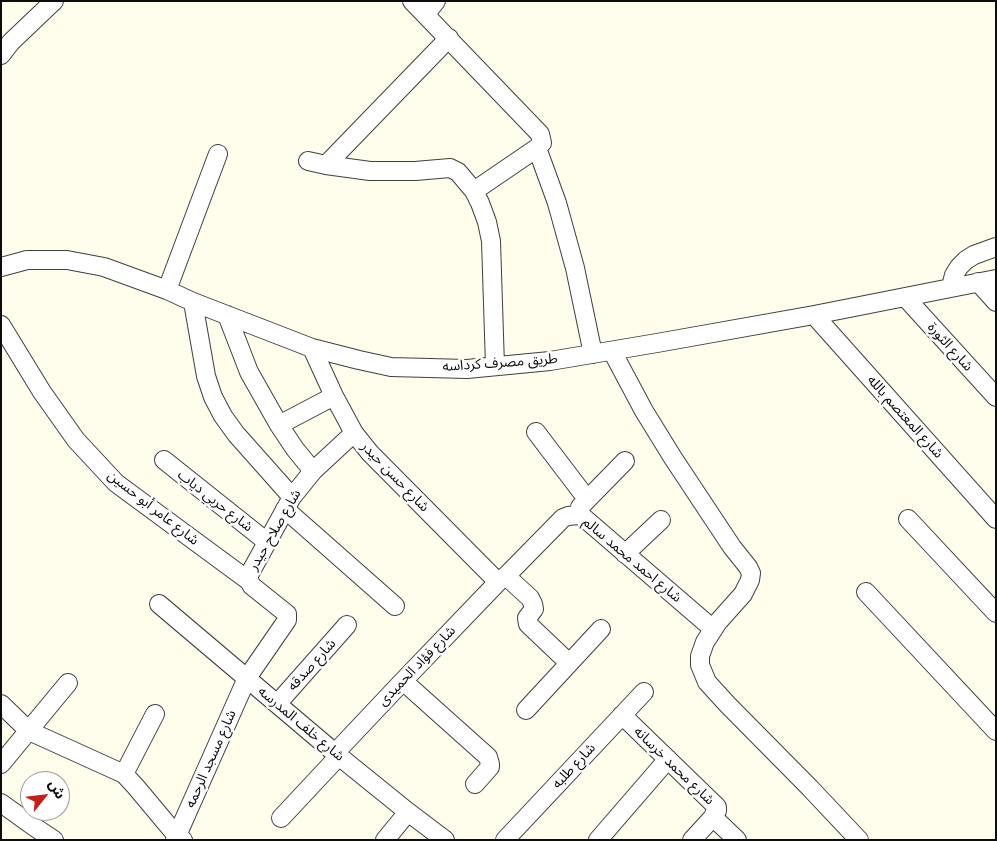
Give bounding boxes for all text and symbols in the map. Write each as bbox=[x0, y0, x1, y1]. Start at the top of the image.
street label: شارع الثورة bbox=[924, 319, 976, 375]
street label: طريق مصرف كرداسه bbox=[442, 351, 558, 375]
street label: شارع المعتصم بالله bbox=[863, 372, 947, 462]
street label: شارع حسن حيدر bbox=[357, 438, 433, 516]
street label: شارع حربي دياب bbox=[174, 466, 256, 536]
street label: شارع عامر أبو حسين bbox=[104, 467, 202, 549]
street label: شارع صلاح حيدر bbox=[245, 487, 305, 573]
street label: شارع احمد محمد سالم bbox=[579, 514, 685, 606]
street label: شارع فؤاد الحميدى bbox=[375, 622, 459, 710]
street label: شارع صدقه bbox=[284, 636, 340, 694]
street label: شارع خلف المدرسه bbox=[254, 683, 348, 765]
street label: شارع مسجد الرحمه bbox=[182, 707, 240, 811]
street label: شارع محمد خرسانه bbox=[630, 723, 718, 809]
street label: شارع طلبه bbox=[549, 740, 599, 792]
north arrow bbox=[20, 771, 70, 821]
text: ش bbox=[45, 776, 71, 802]

